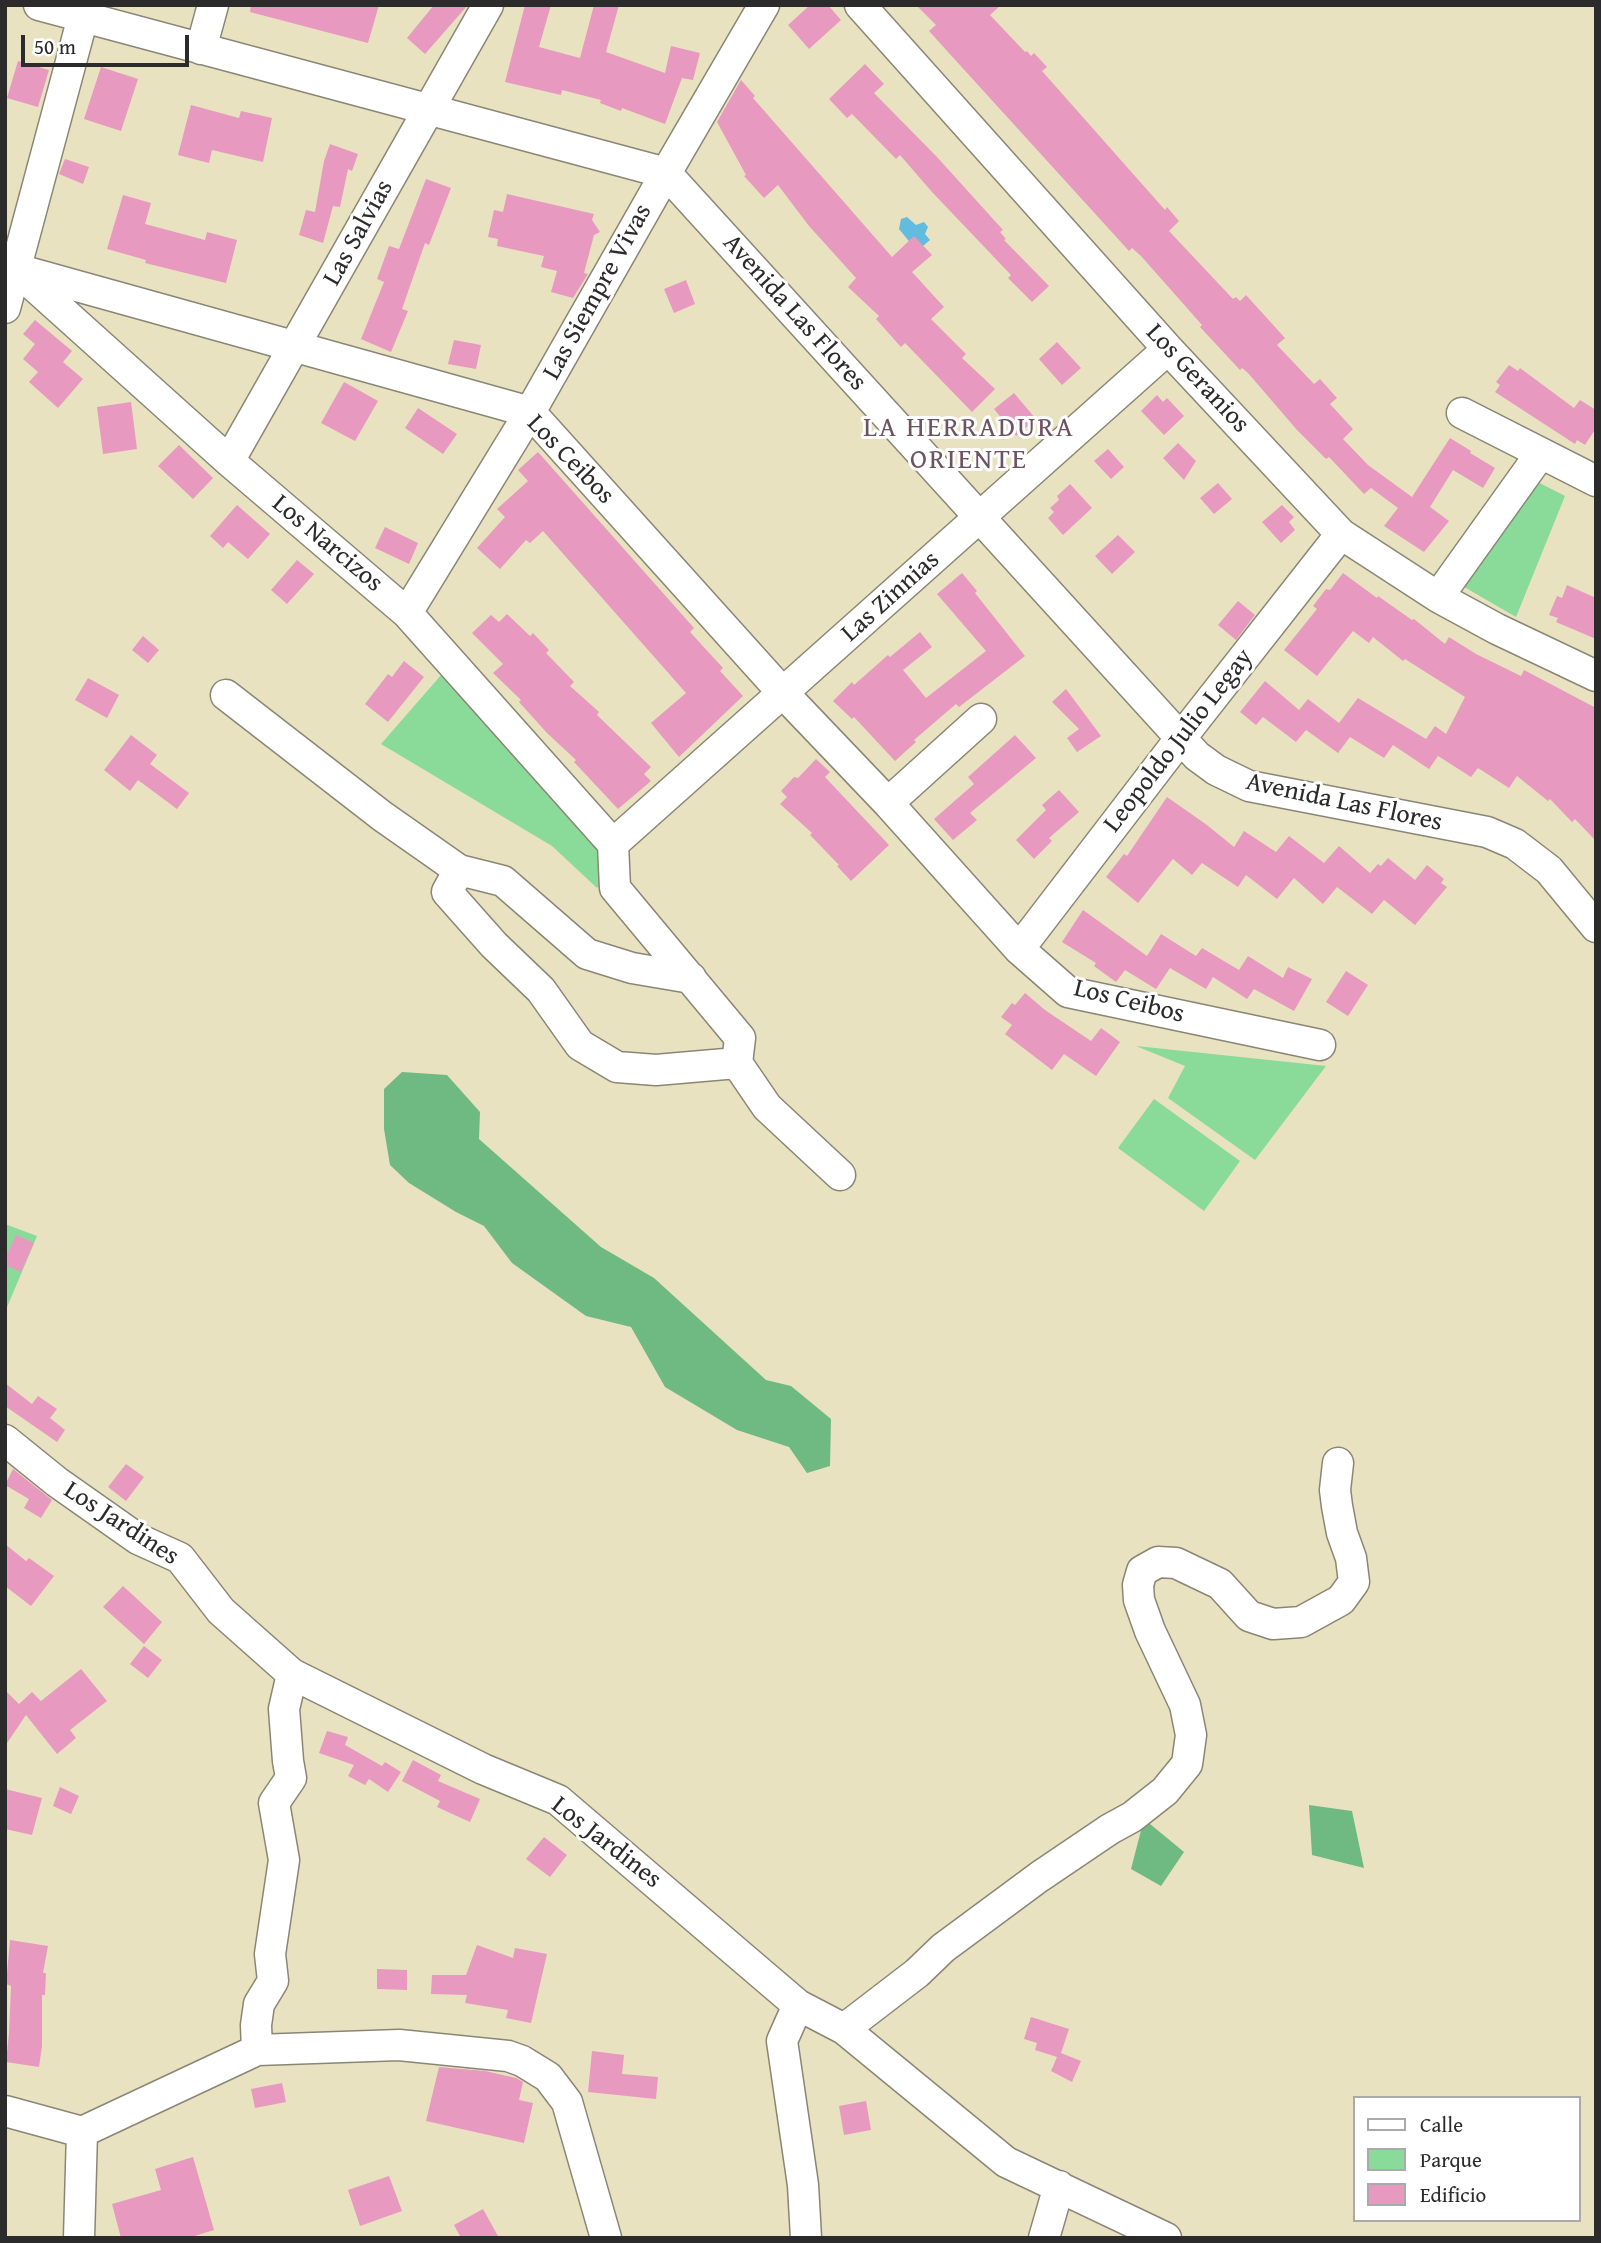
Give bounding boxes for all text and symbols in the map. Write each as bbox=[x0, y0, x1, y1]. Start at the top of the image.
scale bar bbox=[24, 21, 192, 65]
text: 50 m bbox=[34, 31, 76, 62]
street label: Las Salvias bbox=[317, 175, 401, 291]
street label: Las Siempre Vivas bbox=[537, 199, 659, 385]
street label: Avenida Las Flores bbox=[716, 228, 872, 398]
street label: Los Geranios bbox=[1139, 318, 1255, 440]
street label: Los Ceibos bbox=[520, 409, 620, 511]
district label: LA HERRADURA ORIENTE bbox=[865, 412, 1073, 478]
street label: Los Narcizos bbox=[265, 489, 389, 599]
street label: Las Zinnias bbox=[836, 545, 946, 649]
street label: Leopoldo Julio Legay bbox=[1098, 643, 1260, 839]
street label: Avenida Las Flores bbox=[1243, 767, 1445, 839]
street label: Los Ceibos bbox=[1071, 973, 1187, 1031]
street label: Los Jardines bbox=[57, 1475, 185, 1573]
street label: Los Jardines bbox=[545, 1790, 667, 1896]
legend bbox=[1352, 2096, 1580, 2222]
text: Calle bbox=[1420, 2109, 1463, 2140]
text: Parque bbox=[1420, 2144, 1482, 2175]
text: Edificio bbox=[1420, 2179, 1486, 2210]

